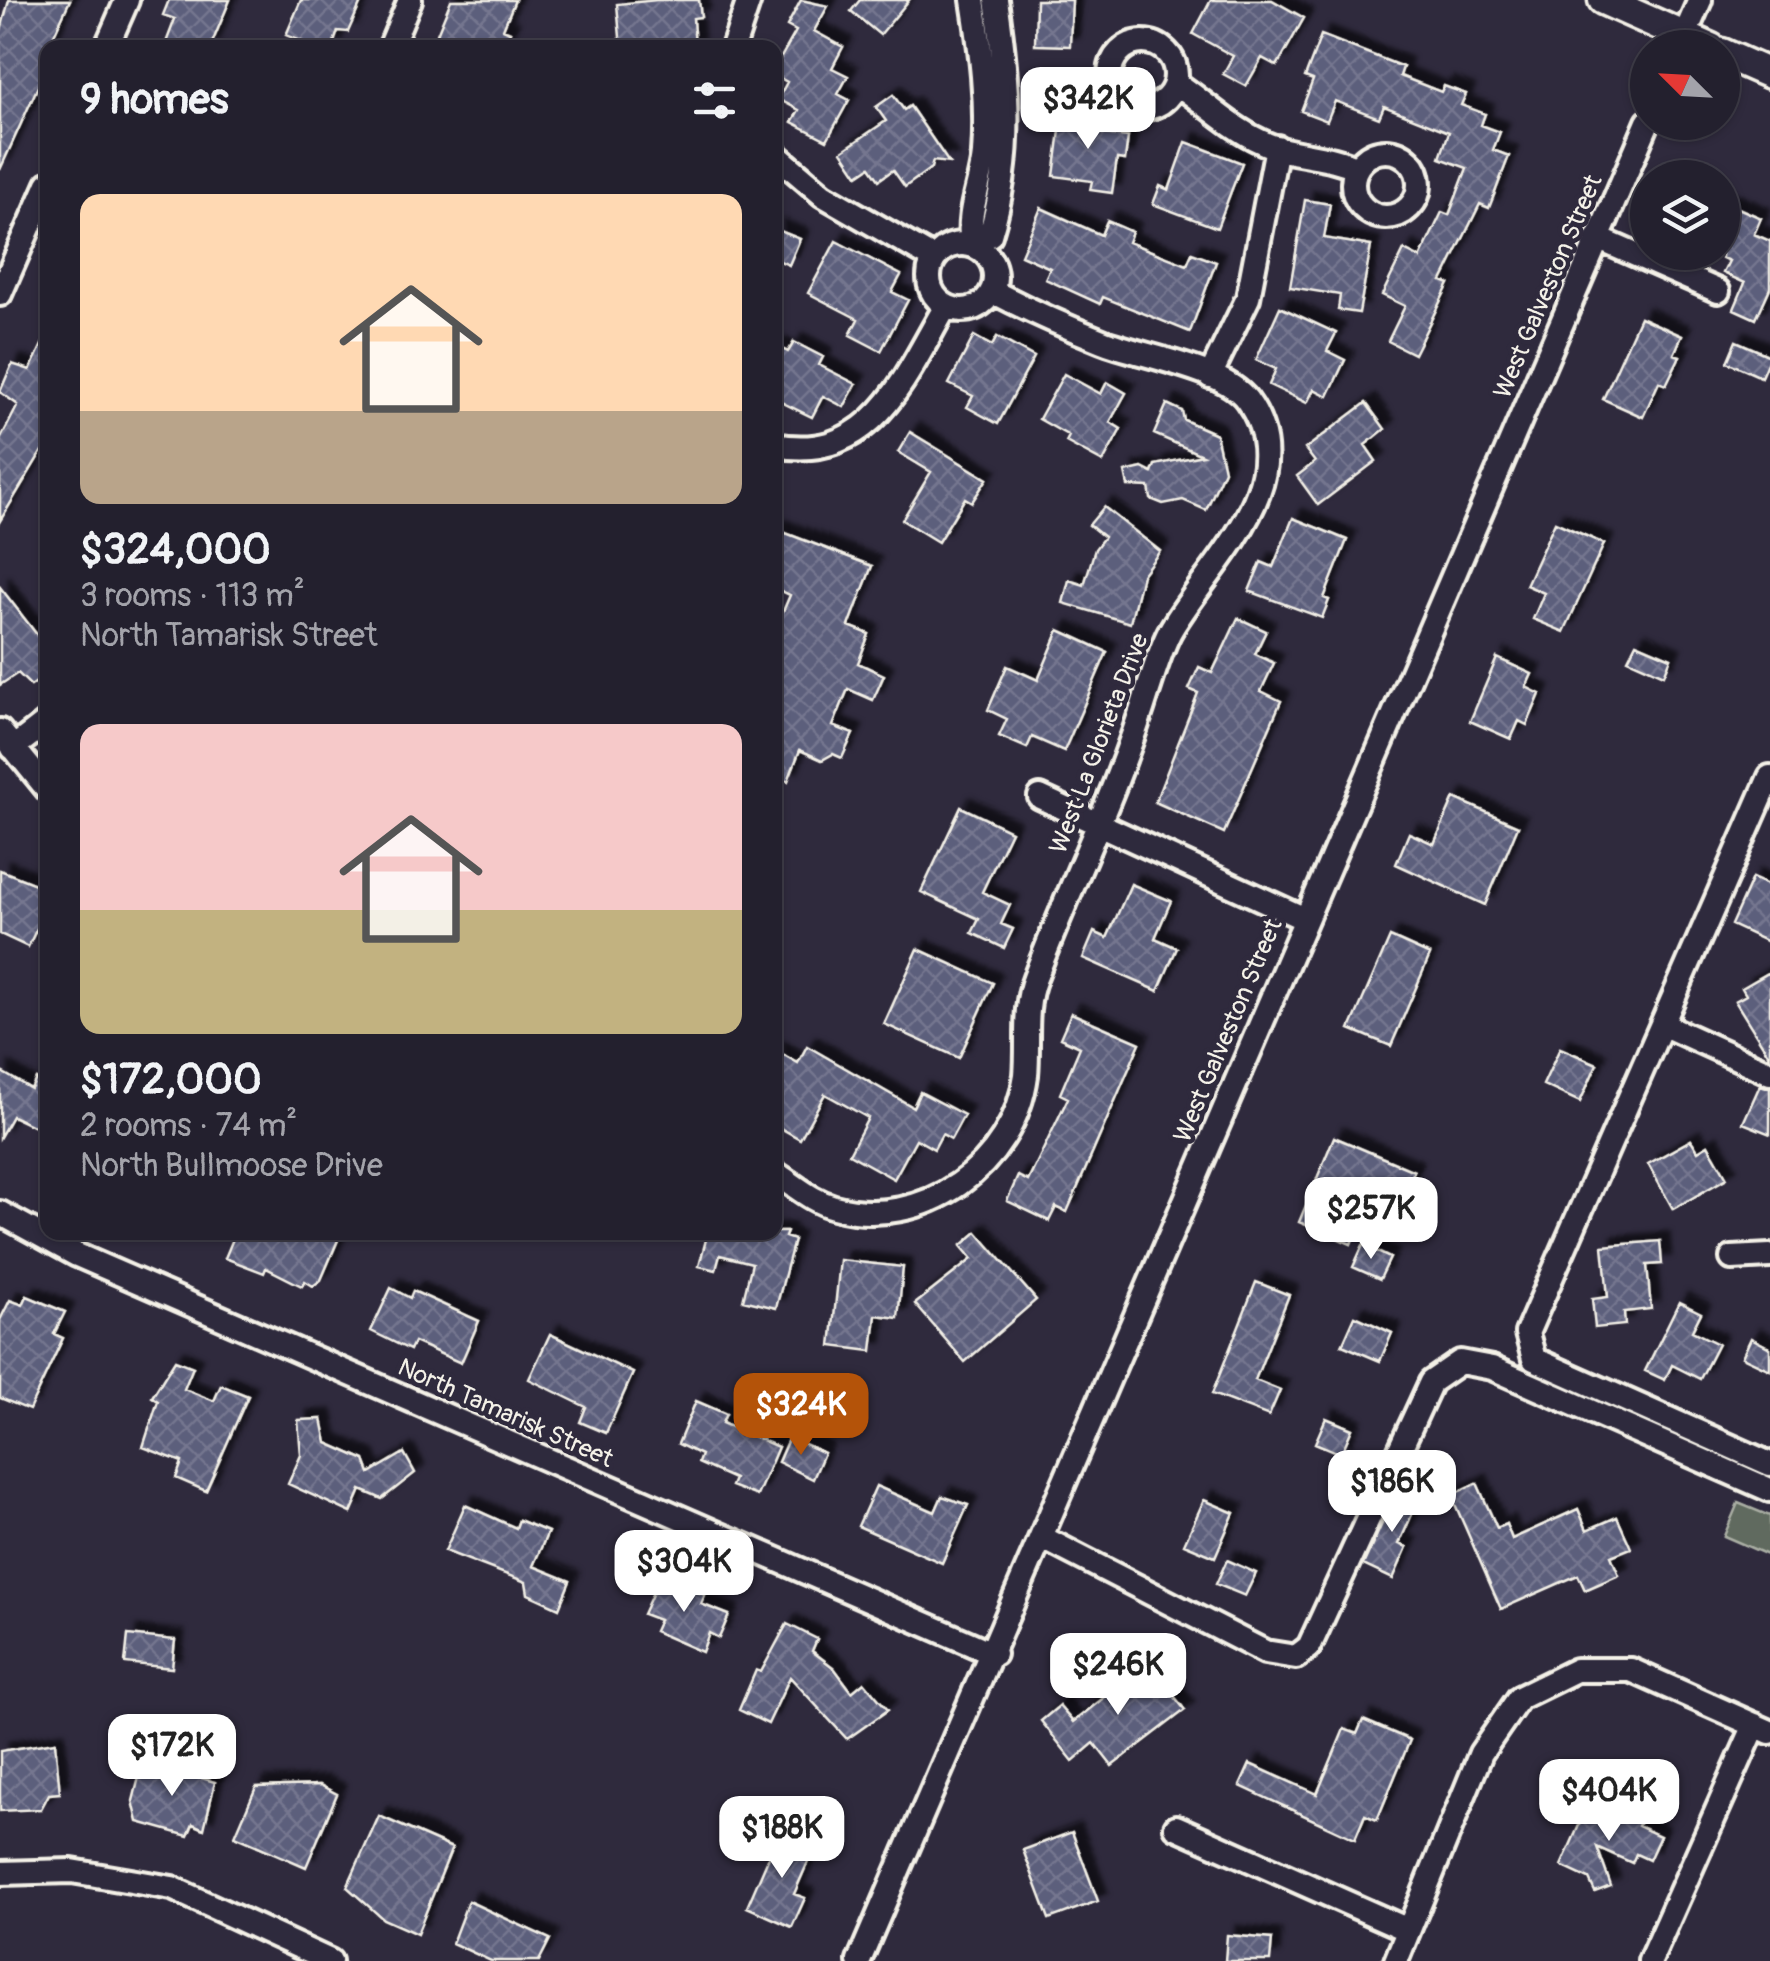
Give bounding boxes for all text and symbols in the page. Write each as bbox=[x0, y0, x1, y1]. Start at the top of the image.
north arrow bbox=[1630, 30, 1740, 140]
map controls bbox=[1630, 30, 1740, 270]
pin: $342K bbox=[1018, 67, 1158, 152]
icon: filters bbox=[687, 73, 742, 128]
text: 9 homes bbox=[80, 74, 229, 126]
text: $342K bbox=[1043, 79, 1133, 119]
button: layers bbox=[1630, 160, 1740, 270]
street label: West Galveston Street bbox=[1487, 169, 1610, 403]
icon: home bbox=[321, 259, 501, 439]
text: $324,000 bbox=[80, 524, 271, 576]
text: 3 rooms · 113 m² bbox=[80, 576, 305, 616]
text: North Tamarisk Street bbox=[80, 616, 378, 656]
street label: West La Glorieta Drive bbox=[1043, 628, 1156, 858]
icon: home bbox=[321, 789, 501, 969]
street label: West Galveston Street bbox=[1167, 913, 1290, 1147]
text: $172,000 bbox=[80, 1054, 262, 1106]
text: 2 rooms · 74 m² bbox=[80, 1106, 297, 1146]
text: North Bullmoose Drive bbox=[80, 1146, 383, 1186]
pin: $257K bbox=[1301, 1177, 1441, 1262]
text: $257K bbox=[1327, 1189, 1415, 1229]
street label: North Tamarisk Street bbox=[393, 1352, 619, 1475]
pin: $324K bbox=[731, 1373, 871, 1458]
text: $324K bbox=[756, 1385, 846, 1425]
pin: $186K bbox=[1322, 1450, 1462, 1535]
text: $186K bbox=[1350, 1462, 1434, 1502]
pin: $304K bbox=[614, 1530, 754, 1615]
text: $304K bbox=[637, 1542, 731, 1582]
pin: $246K bbox=[1048, 1633, 1188, 1718]
text: $246K bbox=[1072, 1645, 1164, 1685]
pin: $172K bbox=[102, 1714, 242, 1799]
text: $172K bbox=[130, 1726, 214, 1766]
pin: $404K bbox=[1539, 1759, 1679, 1844]
text: $404K bbox=[1561, 1771, 1657, 1811]
pin: $188K bbox=[712, 1796, 852, 1881]
text: $188K bbox=[741, 1808, 823, 1848]

